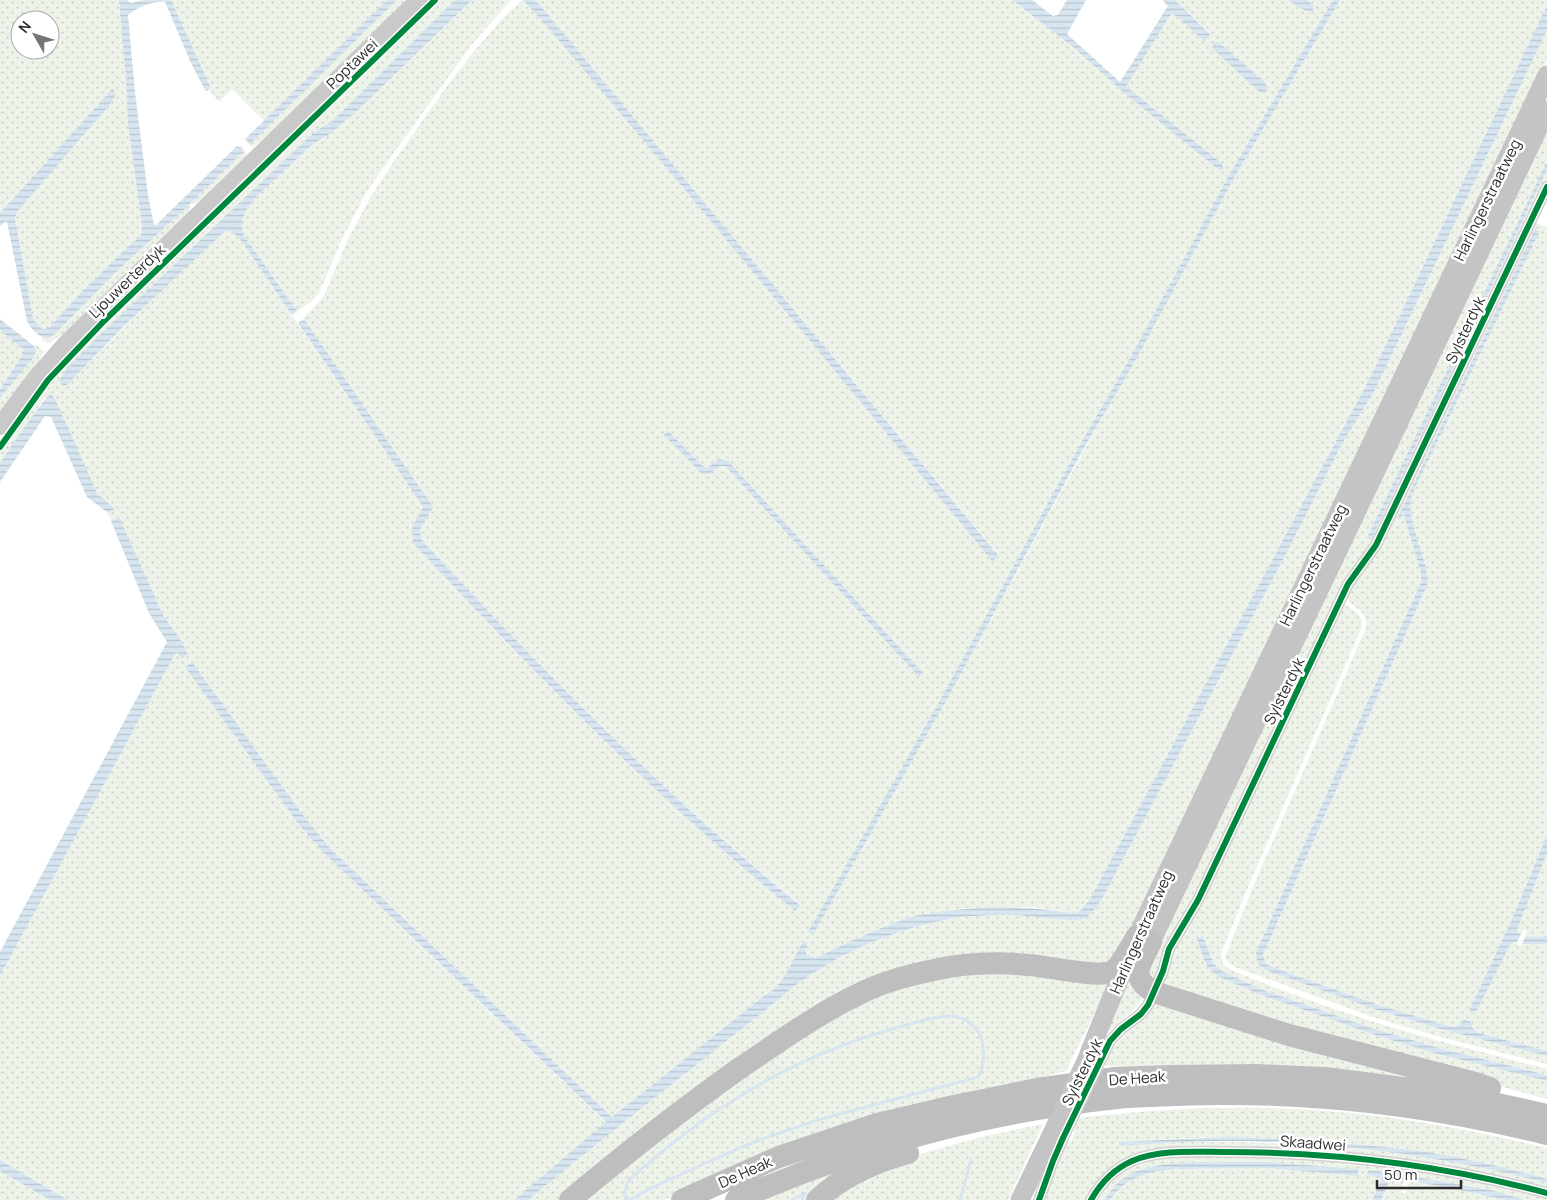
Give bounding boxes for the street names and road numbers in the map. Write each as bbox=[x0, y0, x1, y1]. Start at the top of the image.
street label: Poptawei bbox=[322, 34, 382, 94]
street label: Harlingerstraatweg bbox=[1448, 136, 1526, 264]
street label: Ljouwerterdyk bbox=[84, 239, 170, 323]
street label: Sylsterdyk bbox=[1440, 292, 1490, 367]
street label: Harlingerstraatweg bbox=[1274, 501, 1352, 629]
street label: Sylsterdyk bbox=[1259, 653, 1310, 728]
street label: Harlingerstraatweg bbox=[1104, 867, 1178, 997]
street label: Sylsterdyk bbox=[1057, 1034, 1108, 1109]
street label: De Heak bbox=[1108, 1066, 1166, 1090]
street label: Skaadwei bbox=[1279, 1130, 1347, 1156]
street label: De Heak bbox=[715, 1151, 776, 1193]

